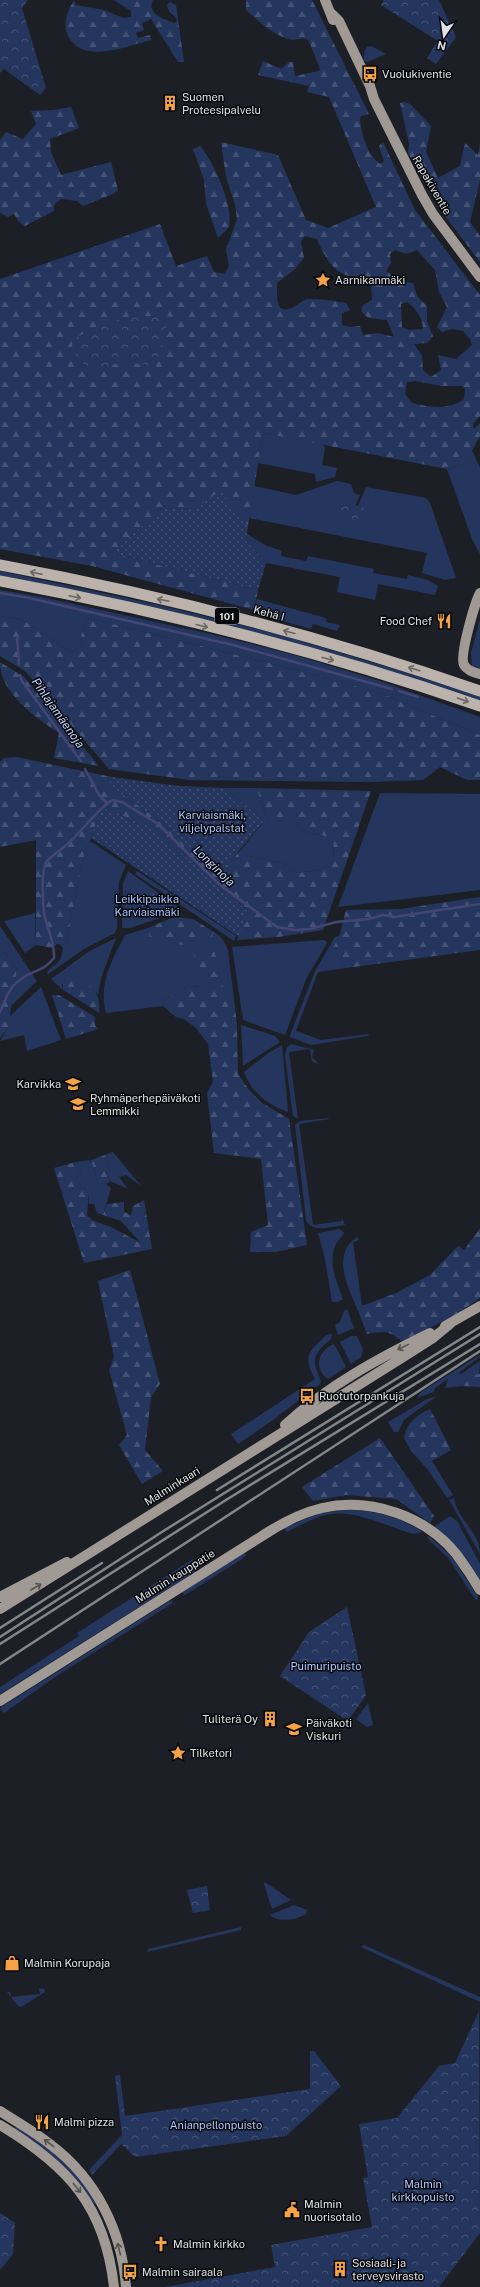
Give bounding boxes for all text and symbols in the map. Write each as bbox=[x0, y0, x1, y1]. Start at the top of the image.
north arrow bbox=[424, 16, 464, 56]
text: N bbox=[436, 39, 447, 53]
bus stop icon: Vuolukiventie bbox=[361, 65, 379, 83]
place label: Vuolukiventie bbox=[382, 68, 452, 80]
place label: Suomen Proteesipalvelu bbox=[182, 91, 261, 116]
building icon: Suomen Proteesipalvelu bbox=[161, 94, 179, 112]
street label: Rapakiventie bbox=[410, 153, 454, 217]
place icon: Aarnikanmäki bbox=[314, 271, 332, 289]
place label: Aarnikanmäki bbox=[335, 274, 405, 286]
one-way arrow bbox=[30, 568, 43, 576]
one-way arrow bbox=[68, 593, 81, 601]
one-way arrow bbox=[157, 596, 170, 604]
street label: Kehä I bbox=[252, 603, 286, 623]
road number: 101 bbox=[215, 608, 239, 624]
restaurant icon: Food Chef bbox=[435, 612, 453, 630]
place label: Food Chef bbox=[380, 615, 433, 627]
one-way arrow bbox=[195, 622, 208, 630]
one-way arrow bbox=[283, 628, 296, 635]
one-way arrow bbox=[321, 656, 334, 663]
one-way arrow bbox=[407, 665, 420, 672]
water label: Pihlajamäenoja bbox=[29, 675, 87, 751]
one-way arrow bbox=[456, 697, 468, 705]
park label: Karviaismäki, viljelypalstat bbox=[178, 809, 246, 834]
water label: Longinoja bbox=[190, 843, 238, 889]
park label: Leikkipaikka Karviaismäki bbox=[114, 893, 180, 918]
school or university icon: Karvikka bbox=[64, 1075, 82, 1093]
place label: Karvikka bbox=[16, 1078, 61, 1090]
place label: Ryhmäperhepäiväkoti Lemmikki bbox=[90, 1092, 201, 1117]
school or university icon: Ryhmäperhepäiväkoti Lemmikki bbox=[69, 1095, 87, 1113]
one-way arrow bbox=[397, 1344, 409, 1351]
bus stop icon: Ruotutorpankuja bbox=[298, 1387, 316, 1405]
place label: Ruotutorpankuja bbox=[319, 1390, 404, 1402]
street label: Malminkaari bbox=[142, 1464, 202, 1508]
street label: Malmin kauppatie bbox=[133, 1547, 217, 1605]
one-way arrow bbox=[30, 1583, 42, 1591]
park label: Puimuripuisto bbox=[291, 1660, 361, 1672]
building icon: Tuliterä Oy bbox=[261, 1710, 279, 1728]
place label: Tuliterä Oy bbox=[202, 1713, 258, 1725]
place label: Päiväkoti Viskuri bbox=[306, 1717, 352, 1742]
school or university icon: Päiväkoti Viskuri bbox=[285, 1720, 303, 1738]
place icon: Tilketori bbox=[169, 1744, 187, 1762]
place label: Tilketori bbox=[190, 1747, 232, 1759]
shop icon: Malmin Korupaja bbox=[3, 1954, 21, 1972]
place label: Malmin Korupaja bbox=[24, 1957, 110, 1969]
restaurant icon: Malmi pizza bbox=[33, 2113, 51, 2131]
place label: Malmi pizza bbox=[54, 2116, 114, 2128]
park label: Anianpellonpuisto bbox=[170, 2119, 262, 2131]
one-way arrow bbox=[43, 2139, 54, 2147]
park label: Malmin kirkkopuisto bbox=[391, 2178, 455, 2203]
one-way arrow bbox=[72, 2182, 81, 2193]
place label: Malmin nuorisotalo bbox=[304, 2198, 361, 2223]
public building icon: Malmin nuorisotalo bbox=[283, 2201, 301, 2219]
church icon: Malmin kirkko bbox=[152, 2235, 170, 2253]
place label: Malmin kirkko bbox=[173, 2238, 245, 2250]
one-way arrow bbox=[115, 2242, 123, 2255]
place label: Sosiaali- ja terveysvirasto bbox=[352, 2257, 424, 2282]
building icon: Sosiaali- ja terveysvirasto bbox=[331, 2260, 349, 2278]
bus stop icon: Malmin sairaala bbox=[121, 2263, 139, 2281]
place label: Malmin sairaala bbox=[142, 2266, 222, 2278]

